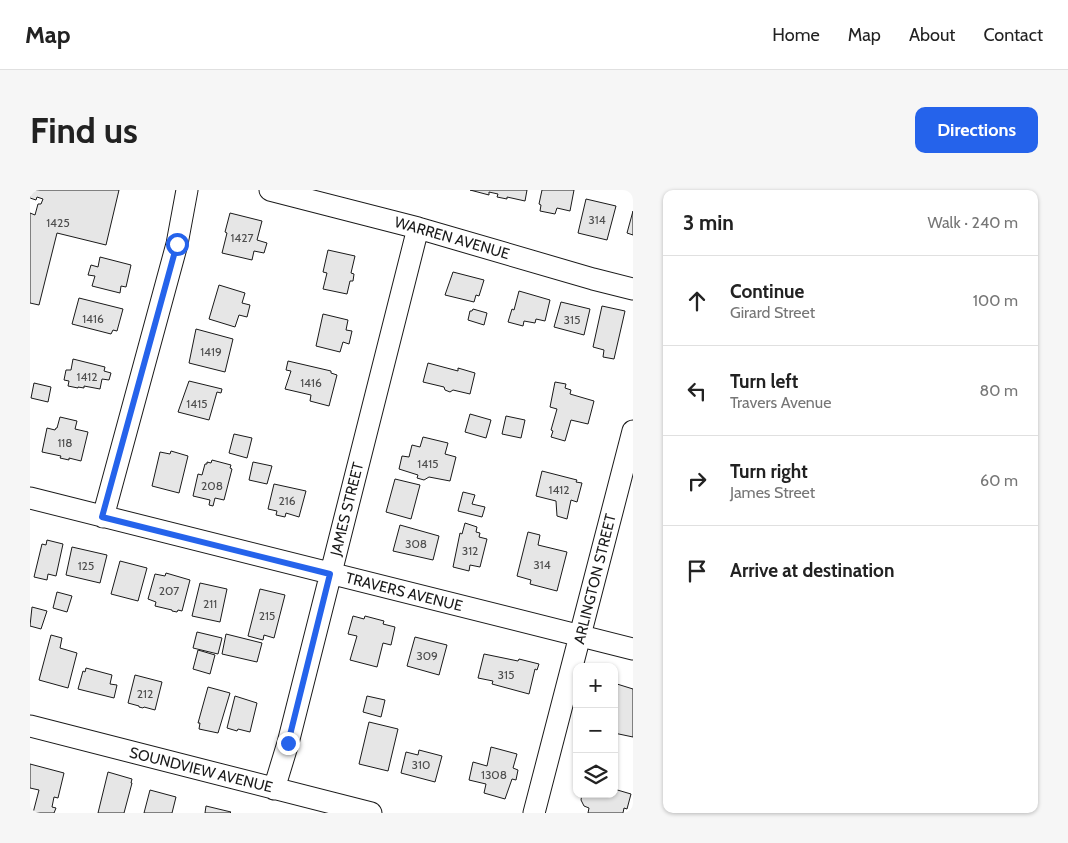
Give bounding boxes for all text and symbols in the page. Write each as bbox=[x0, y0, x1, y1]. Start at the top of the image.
text: Map bbox=[25, 20, 71, 49]
text: Home bbox=[772, 24, 820, 46]
text: Map bbox=[848, 24, 881, 46]
text: About bbox=[909, 24, 955, 46]
text: Contact bbox=[983, 24, 1043, 46]
button: Directions bbox=[915, 107, 1038, 153]
text: Find us bbox=[30, 109, 138, 152]
text: 3 min bbox=[683, 210, 734, 235]
house number: 314 bbox=[588, 212, 606, 227]
street label: WARREN AVENUE bbox=[392, 213, 512, 263]
text: Walk · 240 m bbox=[927, 213, 1018, 232]
house number: 1425 bbox=[46, 215, 70, 230]
house number: 1427 bbox=[230, 230, 254, 245]
route start bbox=[166, 233, 189, 256]
text: Continue bbox=[730, 280, 804, 303]
icon: ahead bbox=[683, 287, 711, 315]
text: 100 m bbox=[973, 291, 1018, 310]
text: Girard Street bbox=[730, 303, 815, 322]
house number: 1416 bbox=[82, 311, 104, 326]
house number: 315 bbox=[564, 312, 580, 327]
house number: 1419 bbox=[200, 344, 222, 359]
house number: 1412 bbox=[76, 369, 98, 384]
text: Turn left bbox=[730, 370, 798, 393]
house number: 1416 bbox=[300, 375, 322, 390]
icon: left bbox=[683, 377, 711, 405]
text: 80 m bbox=[980, 381, 1018, 400]
text: Travers Avenue bbox=[730, 393, 831, 412]
house number: 1415 bbox=[186, 396, 208, 411]
house number: 118 bbox=[57, 435, 73, 450]
house number: 1415 bbox=[417, 456, 439, 471]
street label: JAMES STREET bbox=[326, 460, 367, 559]
text: Turn right bbox=[730, 460, 808, 483]
icon: right bbox=[683, 467, 711, 495]
text: 60 m bbox=[980, 471, 1018, 490]
house number: 208 bbox=[201, 478, 223, 493]
house number: 1412 bbox=[548, 482, 570, 497]
text: James Street bbox=[730, 483, 815, 502]
house number: 216 bbox=[278, 493, 296, 508]
street label: ARLINGTON STREET bbox=[570, 512, 620, 646]
house number: 308 bbox=[405, 536, 427, 551]
house number: 312 bbox=[462, 543, 478, 558]
house number: 314 bbox=[533, 557, 551, 572]
icon: arrive bbox=[683, 557, 711, 585]
house number: 125 bbox=[78, 558, 94, 573]
text: Arrive at destination bbox=[730, 559, 894, 582]
street label: TRAVERS AVENUE bbox=[344, 569, 464, 615]
house number: 207 bbox=[159, 583, 179, 598]
house number: 211 bbox=[203, 596, 217, 611]
house number: 215 bbox=[259, 608, 275, 623]
house number: 309 bbox=[416, 648, 438, 663]
map controls bbox=[573, 663, 618, 798]
button: + bbox=[573, 663, 618, 708]
house number: 315 bbox=[498, 667, 514, 682]
house number: 212 bbox=[137, 686, 153, 701]
button: − bbox=[573, 708, 618, 753]
route end bbox=[277, 732, 300, 755]
street label: SOUNDVIEW AVENUE bbox=[128, 743, 274, 797]
button: layers bbox=[573, 753, 618, 798]
house number: 310 bbox=[412, 757, 430, 772]
house number: 1308 bbox=[481, 767, 507, 782]

